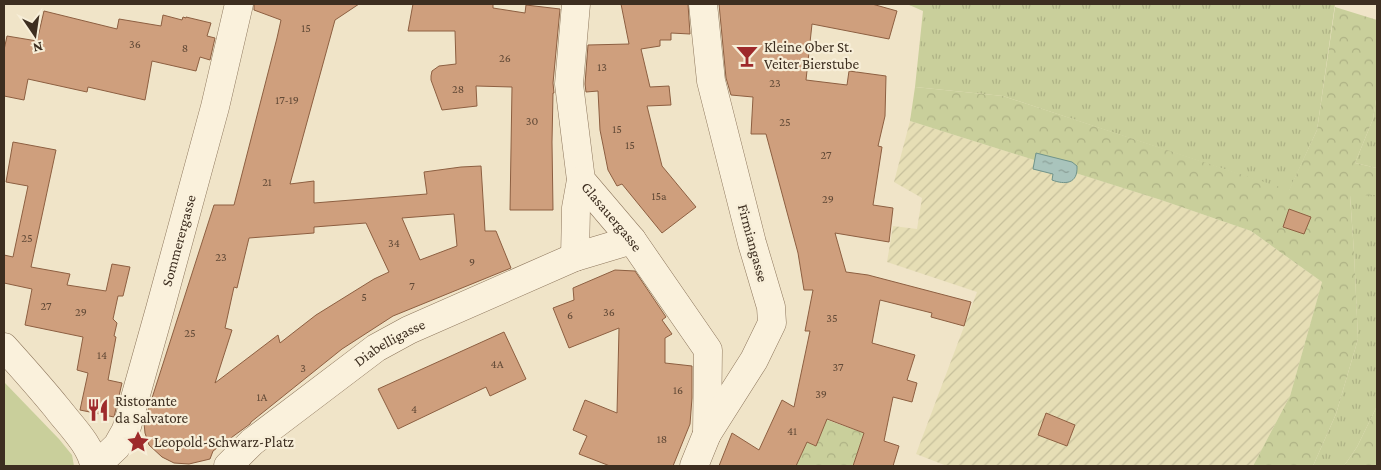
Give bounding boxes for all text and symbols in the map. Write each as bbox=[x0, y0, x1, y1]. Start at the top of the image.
north arrow bbox=[10, 10, 60, 60]
house number: 15 bbox=[301, 21, 311, 35]
house number: 36 bbox=[129, 37, 141, 51]
text: N bbox=[31, 39, 44, 57]
place label: Kleine Ober St. Veiter Bierstube bbox=[764, 39, 860, 72]
house number: 8 bbox=[182, 41, 188, 55]
bar icon: Kleine Ober St. Veiter Bierstube bbox=[734, 43, 760, 69]
house number: 26 bbox=[499, 51, 511, 65]
house number: 13 bbox=[597, 60, 607, 74]
house number: 23 bbox=[769, 76, 781, 90]
house number: 28 bbox=[452, 82, 464, 96]
house number: 17-19 bbox=[275, 93, 299, 107]
house number: 30 bbox=[526, 114, 538, 128]
house number: 25 bbox=[779, 115, 791, 129]
house number: 15 bbox=[612, 122, 622, 136]
house number: 15 bbox=[625, 138, 635, 152]
house number: 27 bbox=[820, 148, 832, 162]
house number: 21 bbox=[262, 175, 272, 189]
street label: Glasauergasse bbox=[578, 179, 646, 255]
house number: 15a bbox=[651, 189, 667, 203]
street label: Sommerergasse bbox=[159, 192, 199, 288]
house number: 29 bbox=[822, 192, 834, 206]
street label: Firmiangasse bbox=[734, 202, 771, 284]
house number: 25 bbox=[21, 231, 33, 245]
house number: 34 bbox=[388, 236, 400, 250]
house number: 23 bbox=[215, 250, 227, 264]
house number: 9 bbox=[469, 255, 475, 269]
house number: 7 bbox=[409, 279, 415, 293]
house number: 5 bbox=[361, 290, 367, 304]
house number: 27 bbox=[40, 299, 52, 313]
house number: 29 bbox=[75, 305, 87, 319]
house number: 36 bbox=[603, 305, 615, 319]
house number: 6 bbox=[567, 308, 573, 322]
house number: 35 bbox=[826, 311, 838, 325]
street label: Diabelligasse bbox=[351, 316, 428, 370]
house number: 25 bbox=[184, 326, 196, 340]
house number: 14 bbox=[97, 348, 107, 362]
house number: 4A bbox=[491, 357, 504, 371]
house number: 37 bbox=[832, 360, 844, 374]
house number: 3 bbox=[300, 361, 306, 375]
house number: 16 bbox=[673, 383, 683, 397]
house number: 39 bbox=[815, 387, 827, 401]
house number: 1A bbox=[257, 390, 268, 404]
place label: Ristorante da Salvatore bbox=[115, 393, 189, 426]
restaurant icon: Ristorante da Salvatore bbox=[85, 397, 111, 423]
house number: 4 bbox=[411, 402, 417, 416]
house number: 41 bbox=[787, 424, 797, 438]
place icon: Leopold-Schwarz-Platz bbox=[125, 429, 151, 455]
house number: 18 bbox=[657, 432, 667, 446]
place label: Leopold-Schwarz-Platz bbox=[154, 434, 294, 451]

